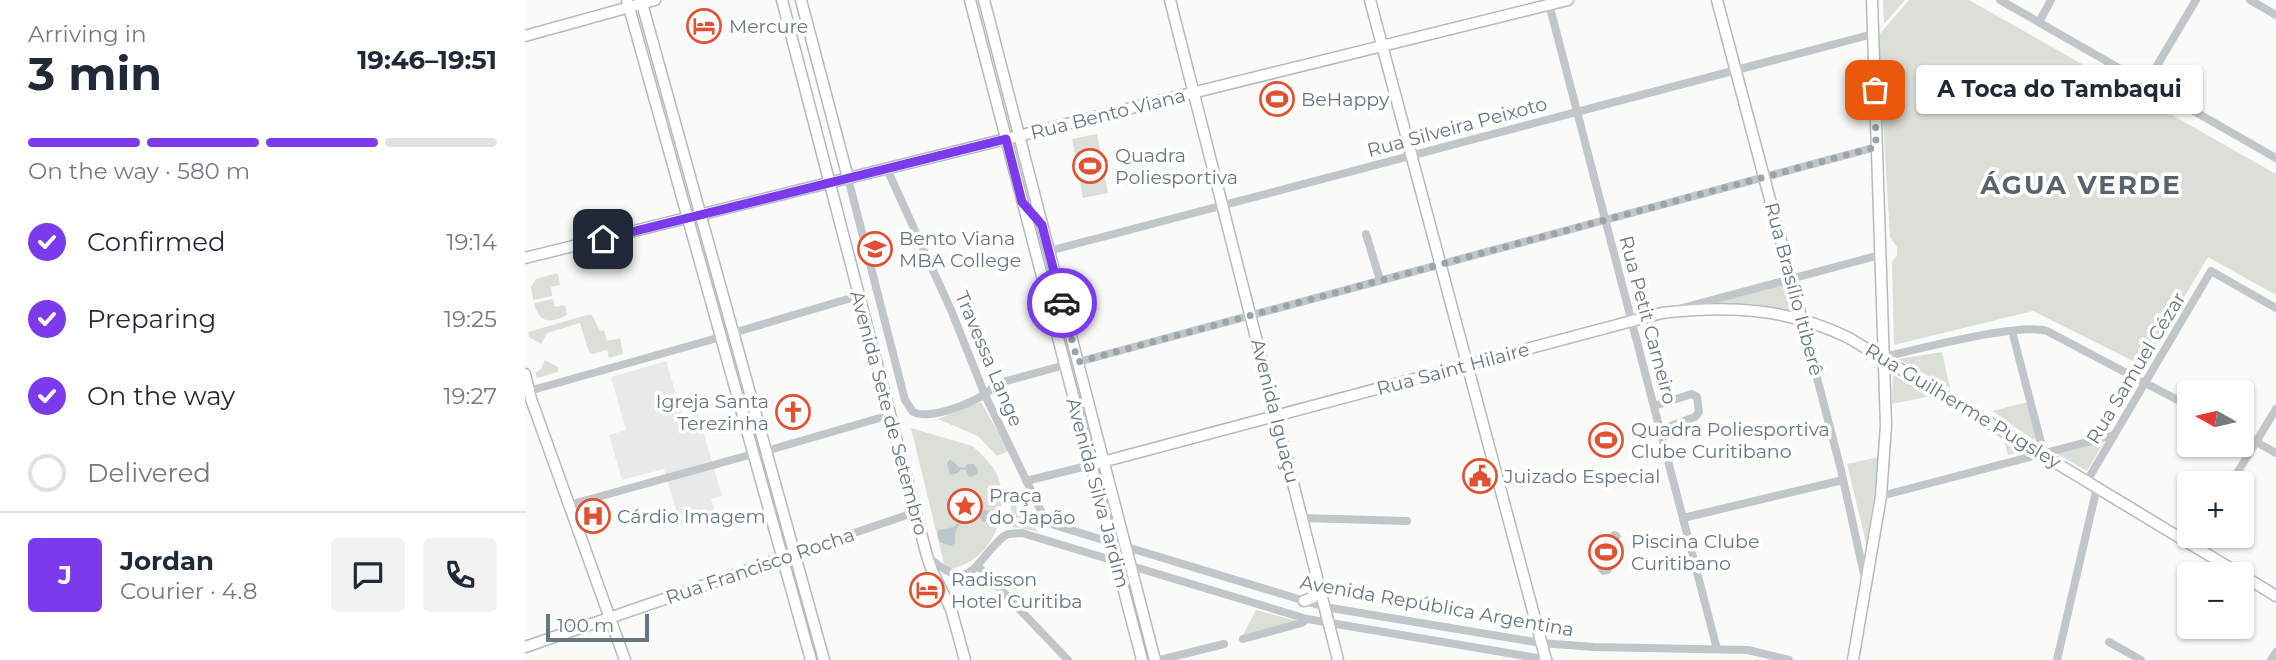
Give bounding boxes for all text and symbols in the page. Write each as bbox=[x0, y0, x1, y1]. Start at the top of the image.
hotel icon: Mercure bbox=[685, 7, 723, 45]
place label: Mercure bbox=[729, 15, 808, 38]
text: Arriving in bbox=[28, 20, 147, 48]
text: 19:46–19:51 bbox=[357, 44, 497, 76]
text: 3 min bbox=[28, 45, 162, 102]
pin bbox=[1845, 60, 1905, 120]
callout: A Toca do Tambaqui bbox=[1917, 66, 2204, 114]
icon: bag bbox=[1856, 71, 1894, 109]
text: A Toca do Tambaqui bbox=[1937, 75, 2182, 103]
sports icon: BeHappy bbox=[1258, 80, 1296, 118]
street label: Rua Bento Viana bbox=[1028, 84, 1188, 144]
place label: BeHappy bbox=[1301, 88, 1390, 111]
street label: Rua Silveira Peixoto bbox=[1365, 92, 1550, 162]
place label: Quadra Poliesportiva bbox=[1115, 144, 1238, 189]
sports icon: Quadra Poliesportiva bbox=[1071, 147, 1109, 185]
text: On the way · 580 m bbox=[28, 157, 250, 185]
district label: ÁGUA VERDE bbox=[1979, 169, 2182, 201]
street label: Rua Brasílio Itiberê bbox=[1760, 200, 1828, 378]
pin bbox=[573, 209, 633, 269]
icon: home bbox=[584, 220, 622, 258]
icon: check bbox=[28, 223, 66, 261]
text: Confirmed bbox=[87, 226, 226, 258]
place label: Bento Viana MBA College bbox=[899, 227, 1021, 272]
text: 19:14 bbox=[446, 228, 497, 256]
school or university icon: Bento Viana MBA College bbox=[856, 230, 894, 268]
street label: Rua Petit Carneiro bbox=[1614, 233, 1682, 407]
courier bbox=[1027, 268, 1097, 338]
icon: car bbox=[1043, 284, 1081, 322]
street label: Avenida Sete de Setembro bbox=[845, 288, 933, 538]
street label: Travessa Lange bbox=[950, 288, 1028, 430]
street label: Rua Samuel Cézar bbox=[2082, 288, 2190, 448]
icon: check bbox=[28, 300, 66, 338]
text: Preparing bbox=[87, 303, 216, 335]
text: 19:25 bbox=[444, 305, 497, 333]
street label: Avenida Iguaçu bbox=[1246, 336, 1304, 486]
street label: Rua Saint Hilaire bbox=[1374, 338, 1532, 400]
street label: Rua Guilherme Pugsley bbox=[1861, 338, 2066, 474]
icon: check bbox=[28, 377, 66, 415]
text: On the way bbox=[87, 380, 235, 412]
north arrow bbox=[2177, 380, 2254, 457]
map controls bbox=[2177, 380, 2254, 639]
text: 19:27 bbox=[443, 382, 497, 410]
place label: Igreja Santa Terezinha bbox=[656, 390, 769, 435]
church icon: Igreja Santa Terezinha bbox=[774, 393, 812, 431]
street label: Avenida Silva Jardim bbox=[1062, 395, 1134, 591]
place label: Quadra Poliesportiva Clube Curitibano bbox=[1631, 418, 1830, 463]
sports icon: Quadra Poliesportiva Clube Curitibano bbox=[1587, 421, 1625, 459]
text: Delivered bbox=[87, 457, 211, 489]
public building icon: Juizado Especial bbox=[1461, 457, 1499, 495]
place label: Juizado Especial bbox=[1503, 465, 1660, 488]
button: + bbox=[2177, 471, 2254, 548]
place label: Praça do Japão bbox=[989, 484, 1076, 529]
place icon: Praça do Japão bbox=[946, 487, 984, 525]
hospital icon: Cárdio Imagem bbox=[574, 497, 612, 535]
place label: Cárdio Imagem bbox=[617, 505, 766, 528]
street label: Rua Francisco Rocha bbox=[663, 523, 857, 609]
place label: Piscina Clube Curitibano bbox=[1631, 530, 1759, 575]
sports icon: Piscina Clube Curitibano bbox=[1587, 533, 1625, 571]
button: chat bbox=[331, 538, 405, 612]
button: phone bbox=[423, 538, 497, 612]
text: Jordan bbox=[120, 545, 214, 577]
text: J bbox=[58, 559, 72, 591]
button: − bbox=[2177, 562, 2254, 639]
place label: Radisson Hotel Curitiba bbox=[951, 568, 1082, 613]
hotel icon: Radisson Hotel Curitiba bbox=[908, 571, 946, 609]
street label: Avenida República Argentina bbox=[1298, 571, 1576, 641]
text: Courier · 4.8 bbox=[120, 577, 257, 605]
scale bar bbox=[546, 611, 649, 643]
text: 100 m bbox=[557, 614, 614, 637]

